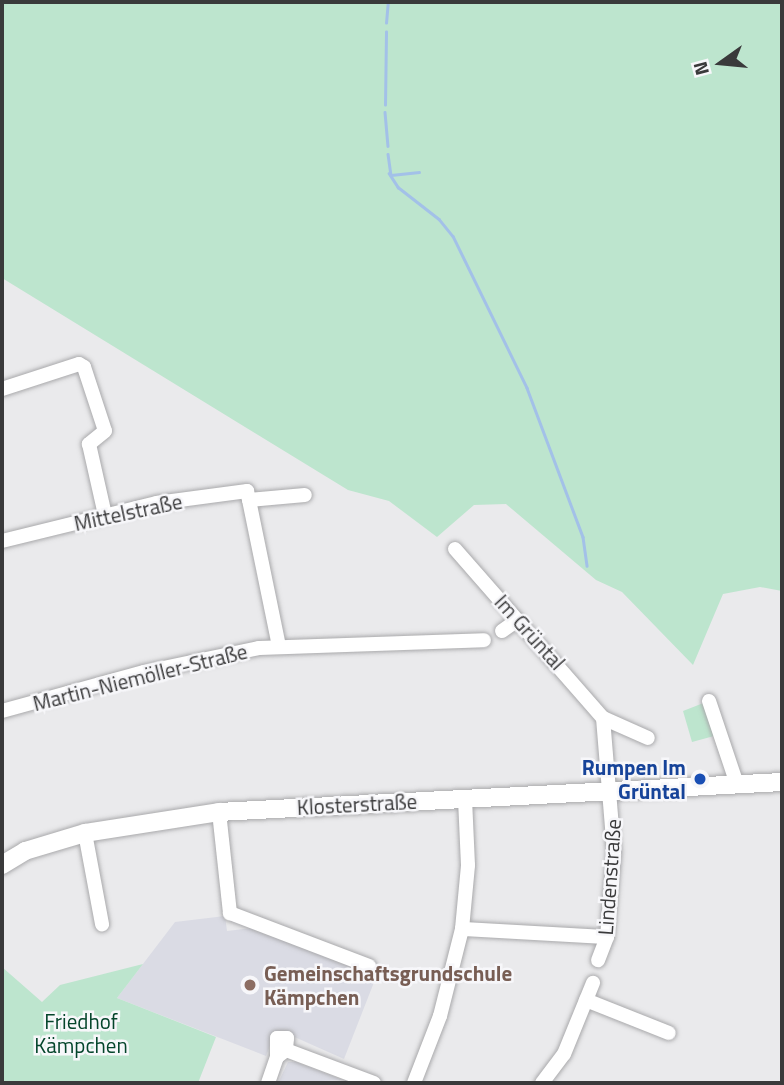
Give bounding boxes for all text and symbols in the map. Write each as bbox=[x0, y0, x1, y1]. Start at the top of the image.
north arrow bbox=[686, 28, 756, 98]
text: N bbox=[685, 58, 716, 79]
street label: Mittelstraße bbox=[72, 488, 184, 536]
street label: Im Grüntal bbox=[490, 589, 570, 675]
street label: Martin-Niemöller-Straße bbox=[30, 638, 250, 716]
place label: Rumpen Im Grüntal bbox=[582, 754, 686, 804]
marker: Rumpen Im Grüntal bbox=[692, 771, 708, 787]
street label: Klosterstraße bbox=[296, 788, 418, 820]
street label: Lindenstraße bbox=[592, 818, 626, 936]
place label: Gemeinschaftsgrundschule Kämpchen bbox=[264, 960, 512, 1010]
marker: Gemeinschaftsgrundschule Kämpchen bbox=[242, 977, 258, 993]
park label: Friedhof Kämpchen bbox=[34, 1008, 128, 1058]

